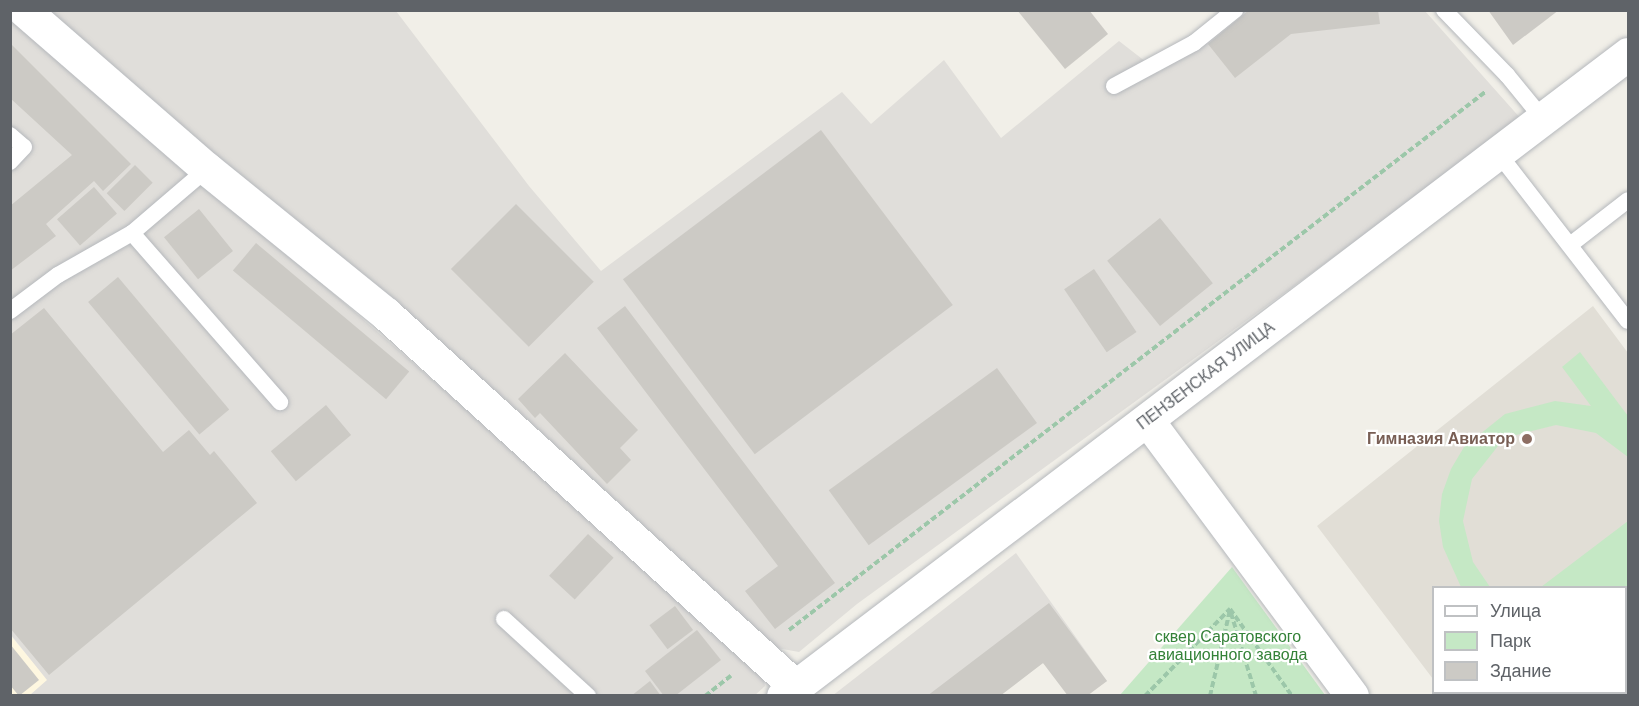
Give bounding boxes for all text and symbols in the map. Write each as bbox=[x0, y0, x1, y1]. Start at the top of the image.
street label: ПЕНЗЕНСКАЯ УЛИЦА bbox=[1133, 318, 1279, 434]
place label: Гимназия Авиатор bbox=[1367, 429, 1515, 449]
marker: Гимназия Авиатор bbox=[1520, 432, 1534, 446]
legend bbox=[1432, 586, 1627, 694]
text: Улица bbox=[1490, 601, 1541, 621]
park label: сквер Саратовского авиационного завода bbox=[1149, 627, 1307, 665]
text: Парк bbox=[1490, 631, 1531, 651]
text: Здание bbox=[1490, 661, 1551, 681]

